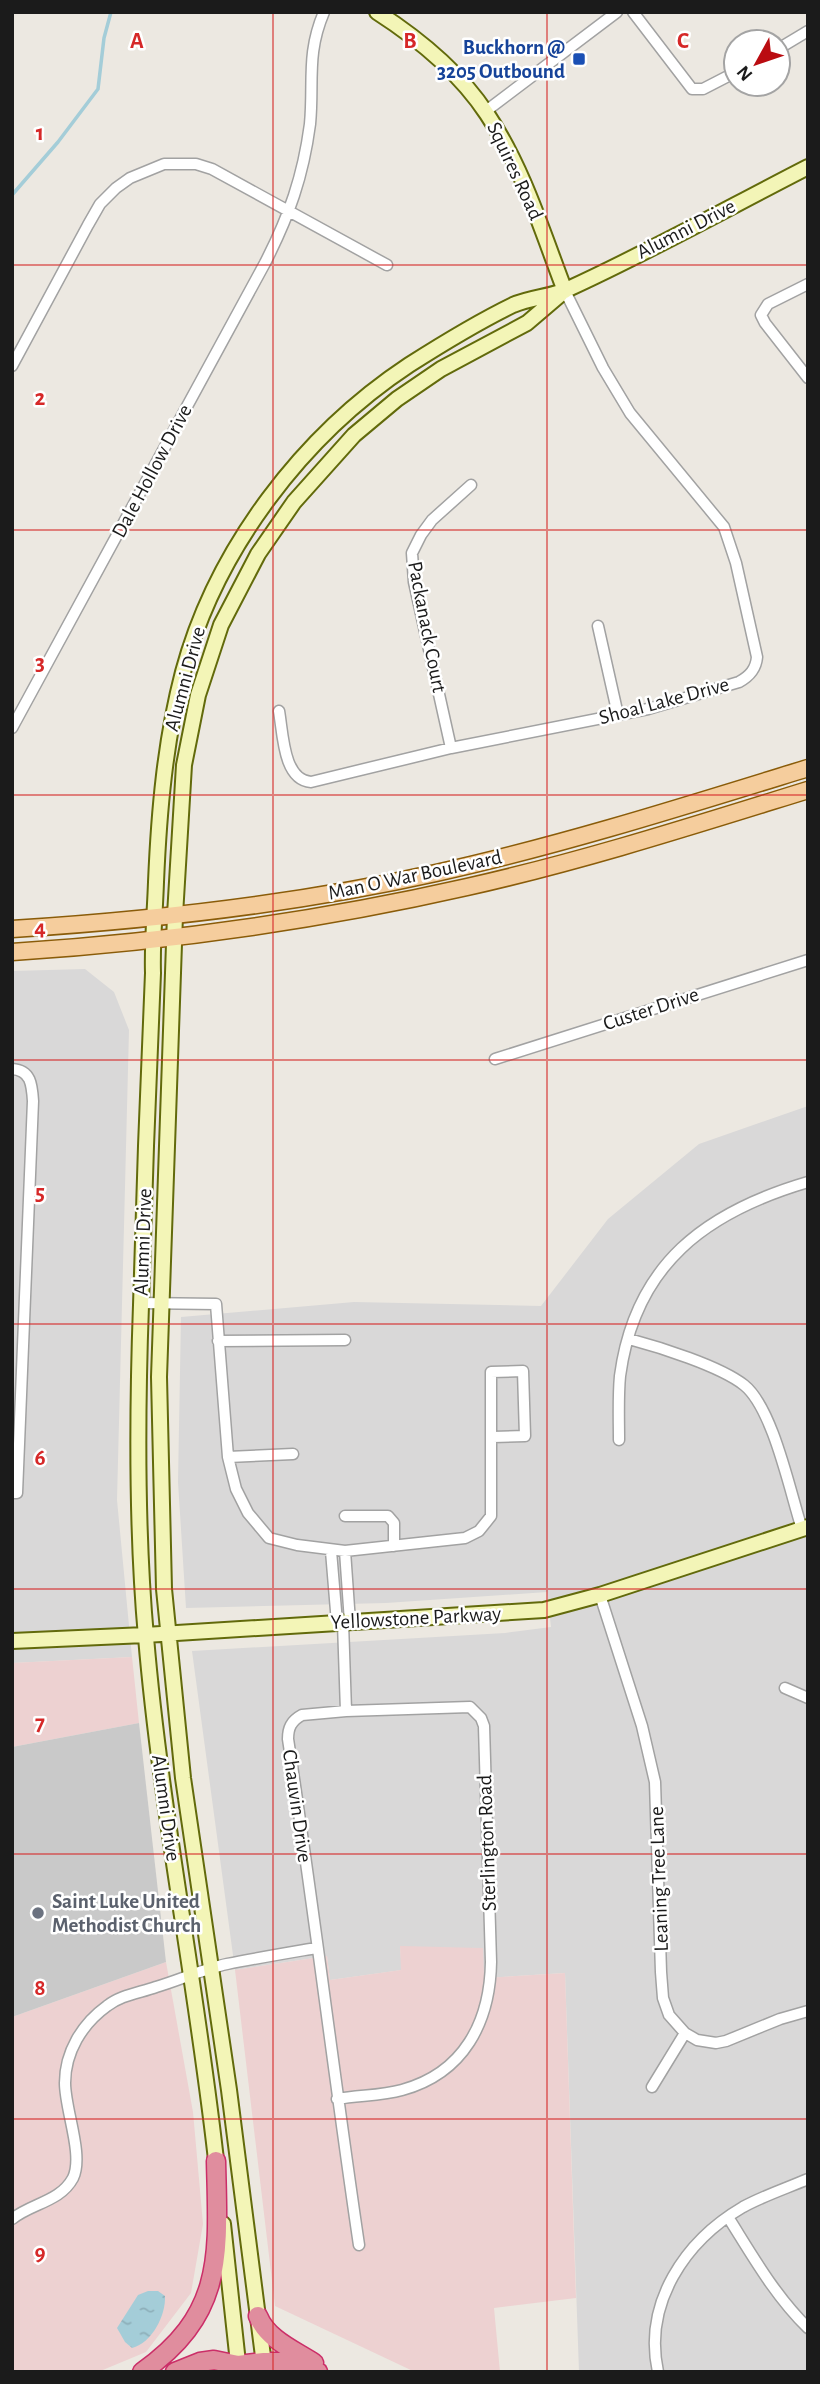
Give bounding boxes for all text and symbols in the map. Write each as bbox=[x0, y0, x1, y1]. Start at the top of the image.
north arrow bbox=[722, 28, 792, 98]
text: A bbox=[130, 30, 144, 53]
text: B bbox=[403, 30, 417, 53]
text: C bbox=[677, 30, 689, 53]
place label: Buckhorn @ 3205 Outbound bbox=[437, 37, 565, 82]
marker: Buckhorn @ 3205 Outbound bbox=[571, 51, 587, 67]
text: N bbox=[734, 62, 757, 84]
street label: Squires Road bbox=[483, 119, 547, 223]
text: 1 bbox=[36, 122, 44, 145]
street label: Alumni Drive bbox=[633, 195, 739, 263]
text: 2 bbox=[35, 387, 46, 410]
street label: Dale Hollow Drive bbox=[108, 401, 196, 541]
street label: Packanack Court bbox=[404, 560, 450, 695]
street label: Alumni Drive bbox=[161, 624, 209, 734]
text: 3 bbox=[35, 652, 45, 675]
street label: Shoal Lake Drive bbox=[597, 674, 731, 728]
street label: Man O War Boulevard bbox=[326, 846, 504, 904]
text: 4 bbox=[34, 917, 46, 940]
street label: Custer Drive bbox=[601, 984, 701, 1034]
text: 5 bbox=[35, 1182, 45, 1205]
street label: Alumni Drive bbox=[131, 1188, 155, 1296]
text: 6 bbox=[34, 1447, 46, 1470]
street label: Yellowstone Parkway bbox=[330, 1603, 502, 1633]
text: 7 bbox=[35, 1712, 45, 1735]
street label: Chauvin Drive bbox=[279, 1748, 315, 1864]
street label: Alumni Drive bbox=[148, 1753, 184, 1863]
street label: Sterlington Road bbox=[474, 1774, 500, 1912]
street label: Leaning Tree Lane bbox=[646, 1806, 672, 1952]
place label: Saint Luke United Methodist Church bbox=[52, 1891, 201, 1936]
marker: Saint Luke United Methodist Church bbox=[30, 1905, 46, 1921]
text: 8 bbox=[34, 1977, 46, 2000]
text: 9 bbox=[34, 2242, 46, 2265]

